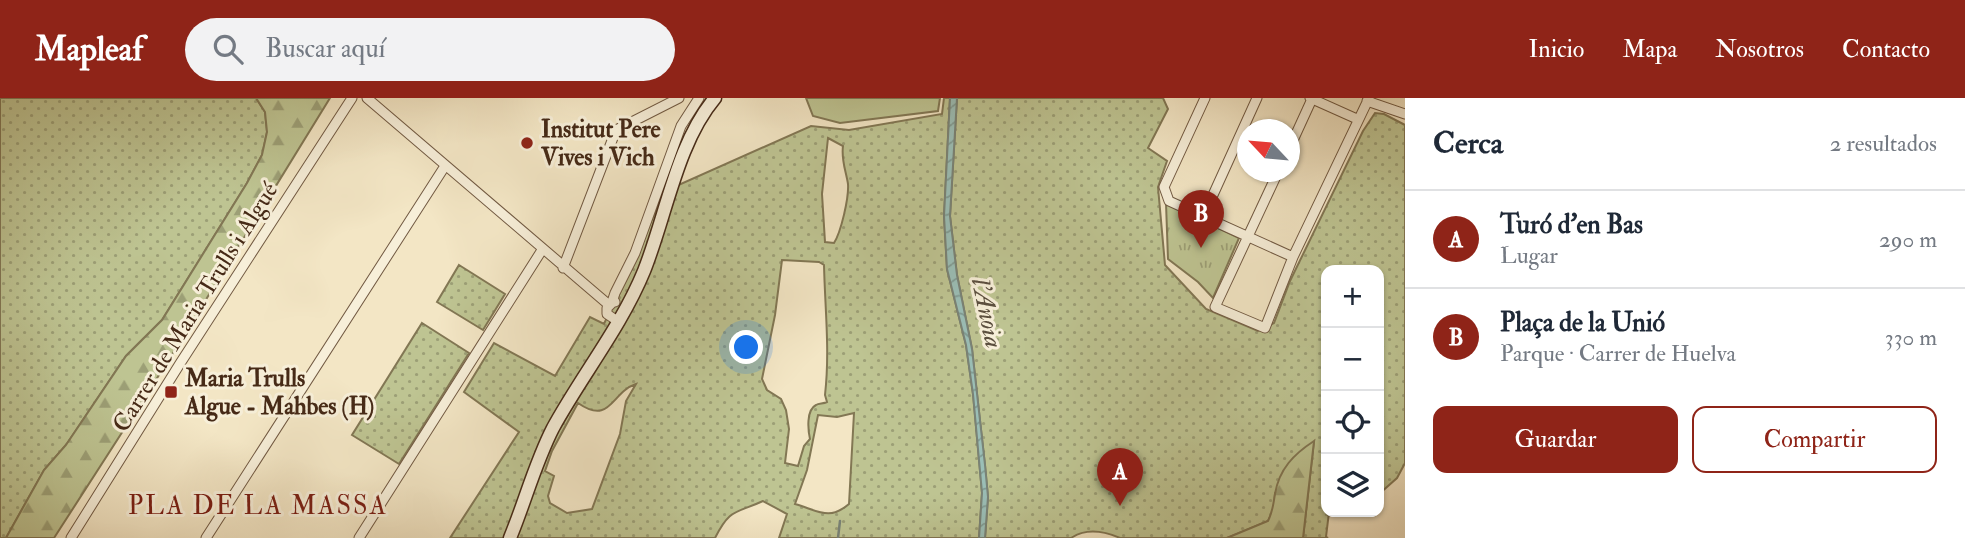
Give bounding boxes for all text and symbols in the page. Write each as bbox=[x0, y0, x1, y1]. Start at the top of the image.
search box bbox=[185, 18, 675, 81]
text: Mapleaf bbox=[35, 29, 143, 70]
icon: search bbox=[209, 30, 247, 68]
text: Buscar aquí bbox=[265, 33, 386, 65]
text: Inicio bbox=[1529, 34, 1584, 65]
text: Mapa bbox=[1622, 34, 1677, 65]
text: Nosotros bbox=[1715, 34, 1804, 65]
text: Contacto bbox=[1842, 34, 1930, 65]
place label: Institut Pere Vives i Vich bbox=[540, 114, 661, 173]
north arrow bbox=[1237, 119, 1300, 182]
text: Cerca bbox=[1433, 125, 1503, 162]
text: 2 resultados bbox=[1830, 129, 1937, 158]
marker: Institut Pere Vives i Vich bbox=[519, 135, 535, 151]
street label: Carrer de Maria Trulls i Algué bbox=[106, 176, 286, 438]
pin: B bbox=[1178, 190, 1224, 248]
text: Turó d'en Bas bbox=[1500, 209, 1643, 241]
text: A bbox=[1449, 225, 1463, 254]
text: 290 m bbox=[1879, 225, 1937, 254]
text: Lugar bbox=[1500, 241, 1558, 270]
map controls bbox=[1321, 265, 1384, 517]
button: + bbox=[1321, 265, 1384, 328]
water label: l'Anoia bbox=[964, 275, 1010, 351]
text: Plaça de la Unió bbox=[1500, 307, 1665, 339]
text: B bbox=[1448, 323, 1464, 352]
text: 330 m bbox=[1885, 323, 1937, 352]
button: − bbox=[1321, 328, 1384, 391]
your location bbox=[729, 330, 763, 364]
text: Parque · Carrer de Huelva bbox=[1500, 339, 1736, 368]
place label: Maria Trulls Algue - Mahbes (H) bbox=[184, 363, 374, 422]
marker: Maria Trulls Algue - Mahbes (H) bbox=[163, 384, 179, 400]
button: locate bbox=[1321, 391, 1384, 454]
button: Guardar bbox=[1433, 406, 1678, 473]
button: Compartir bbox=[1692, 406, 1937, 473]
pin: A bbox=[1097, 448, 1143, 506]
button: layers bbox=[1321, 454, 1384, 517]
district label: PLA DE LA MASSA bbox=[128, 490, 388, 522]

